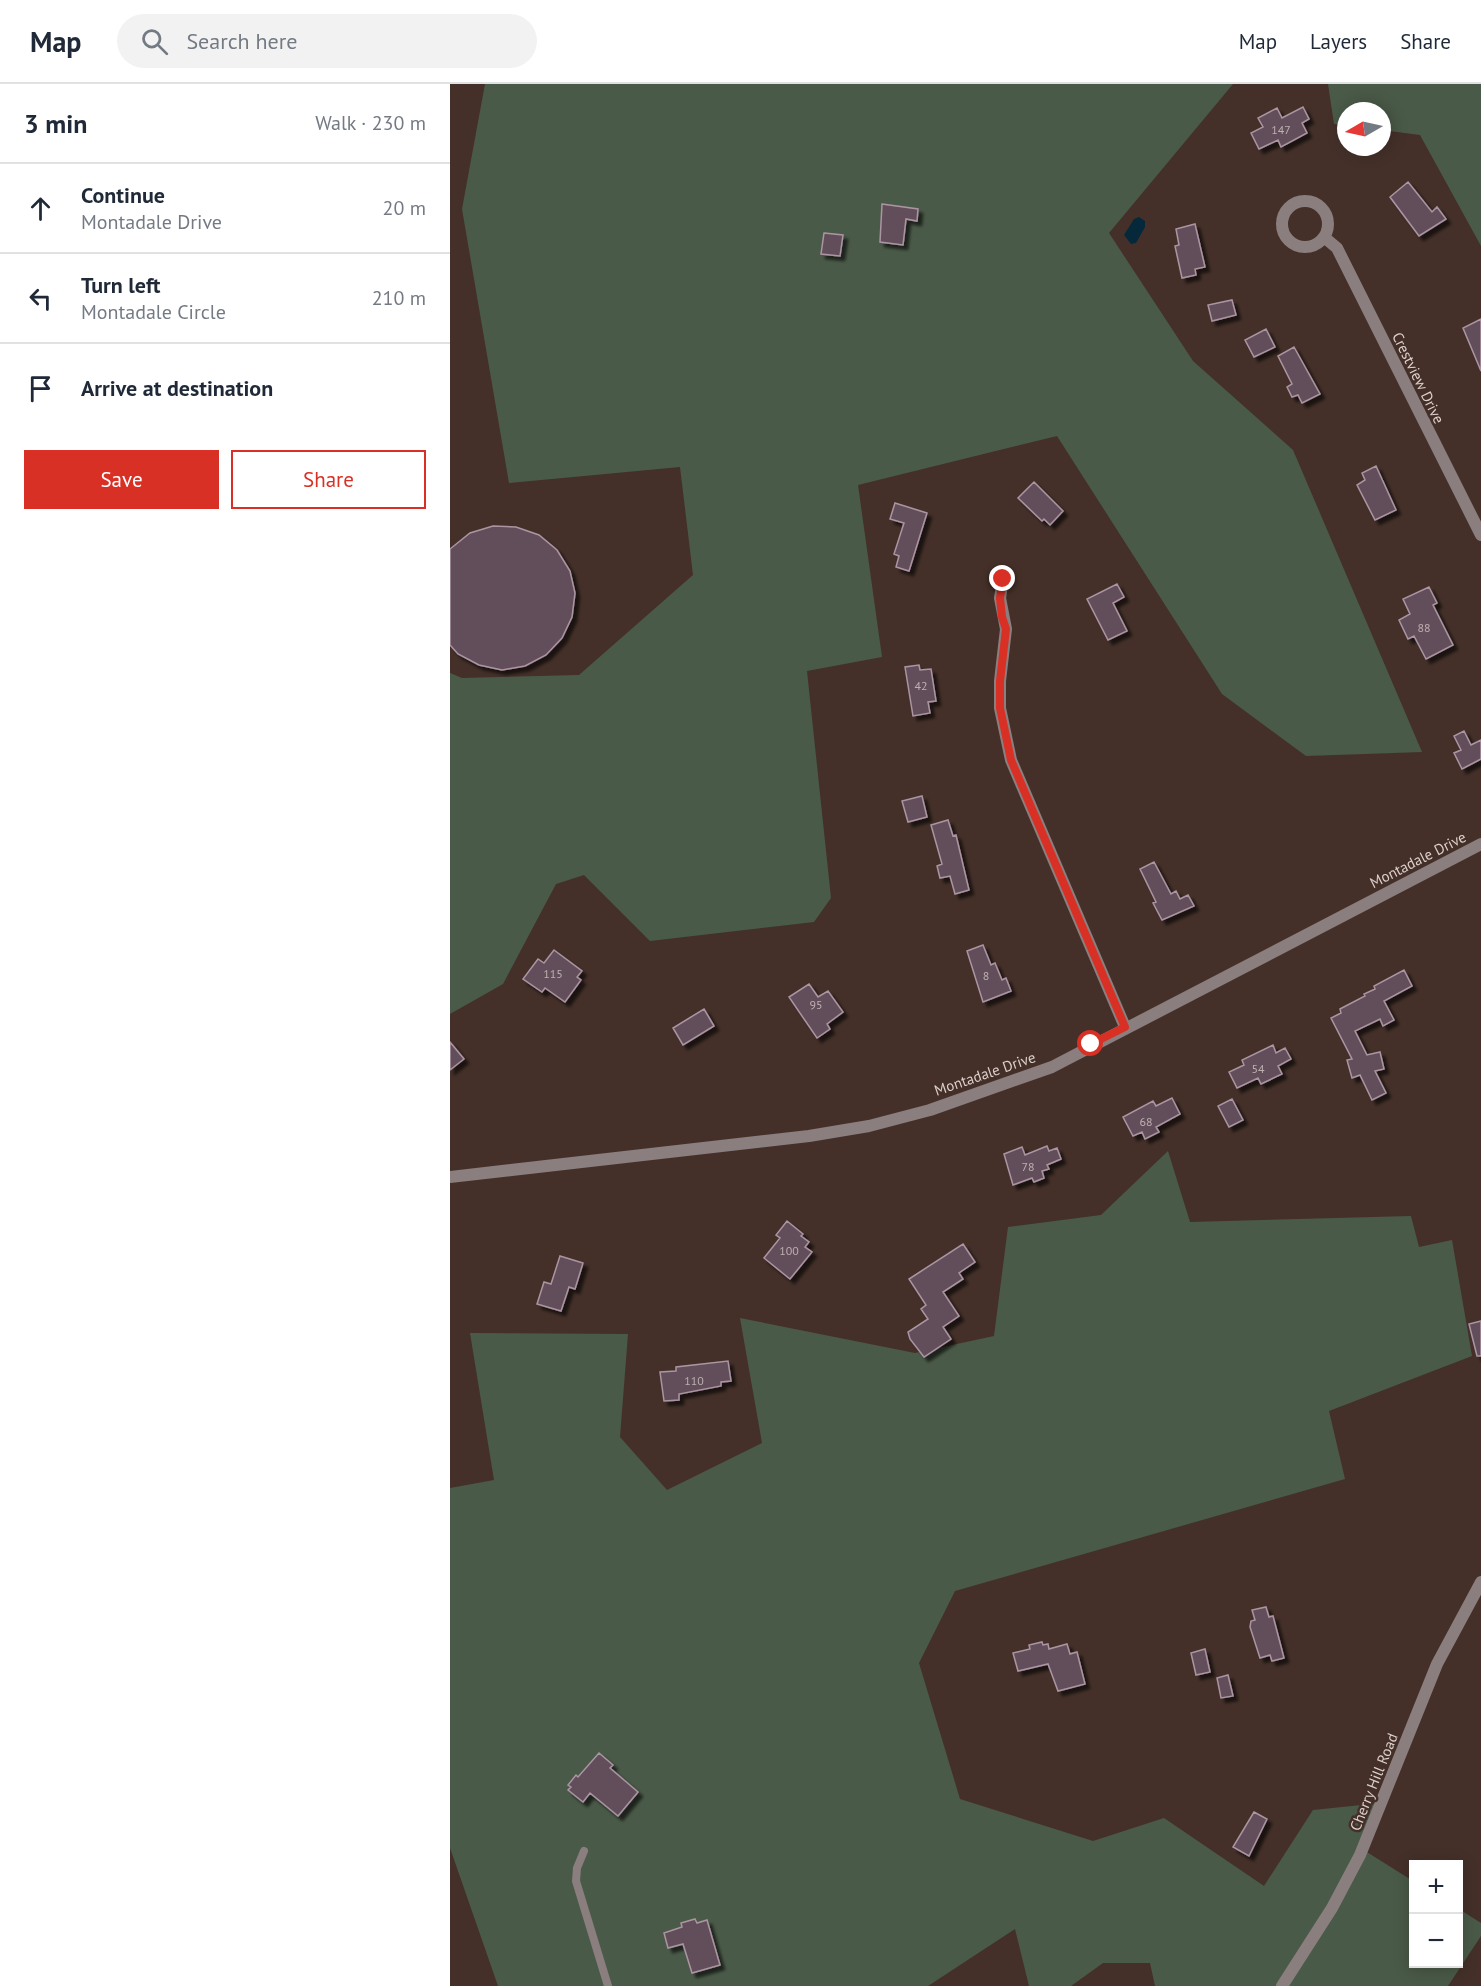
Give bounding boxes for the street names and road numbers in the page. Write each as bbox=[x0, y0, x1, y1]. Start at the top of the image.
street label: Crestview Drive bbox=[1388, 329, 1449, 427]
street label: Montadale Drive bbox=[1366, 827, 1469, 892]
street label: Montadale Drive bbox=[932, 1047, 1038, 1100]
street label: Cherry Hill Road bbox=[1345, 1730, 1402, 1833]

